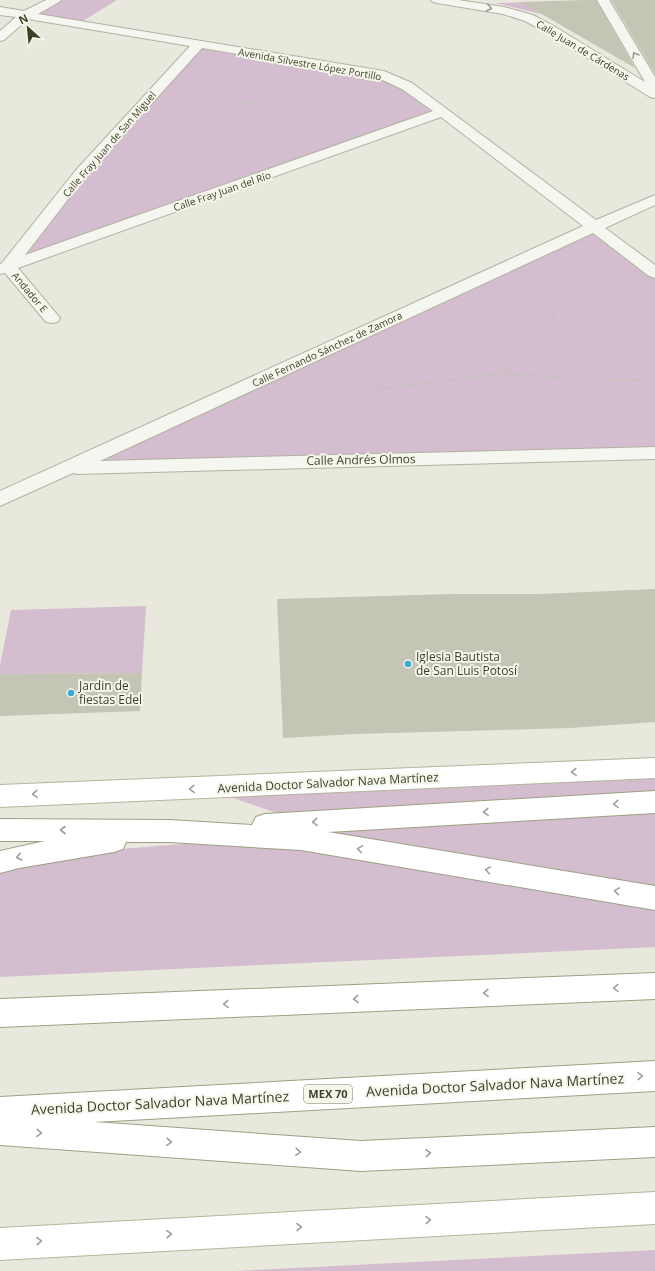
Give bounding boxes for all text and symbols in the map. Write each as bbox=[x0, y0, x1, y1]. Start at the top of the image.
one-way arrow bbox=[486, 4, 493, 12]
north arrow bbox=[8, 8, 48, 48]
text: N bbox=[16, 10, 31, 27]
street label: Calle Juan de Cárdenas bbox=[534, 17, 633, 84]
street label: Avenida Silvestre López Portillo bbox=[237, 45, 383, 83]
one-way arrow bbox=[633, 52, 640, 59]
street label: Calle Fray Juan de San Miguel bbox=[59, 88, 159, 200]
street label: Calle Fray Juan del Río bbox=[171, 168, 273, 214]
street label: Andador E bbox=[9, 269, 51, 315]
street label: Calle Fernando Sánchez de Zamora bbox=[250, 308, 404, 390]
street label: Calle Andrés Olmos bbox=[306, 450, 416, 469]
place label: Iglesia Bautista de San Luis Potosí bbox=[416, 648, 518, 679]
marker: Iglesia Bautista de San Luis Potosí bbox=[403, 659, 413, 669]
place label: Jardin de fiestas Edel bbox=[78, 677, 142, 708]
marker: Jardin de fiestas Edel bbox=[66, 688, 76, 698]
one-way arrow bbox=[571, 767, 577, 776]
street label: Avenida Doctor Salvador Nava Martínez bbox=[217, 768, 439, 797]
one-way arrow bbox=[189, 784, 195, 793]
one-way arrow bbox=[32, 790, 38, 799]
one-way arrow bbox=[613, 799, 619, 808]
one-way arrow bbox=[483, 807, 489, 816]
one-way arrow bbox=[312, 818, 318, 827]
one-way arrow bbox=[60, 826, 66, 834]
one-way arrow bbox=[357, 845, 363, 854]
one-way arrow bbox=[16, 853, 22, 861]
one-way arrow bbox=[485, 866, 491, 875]
one-way arrow bbox=[613, 888, 620, 896]
one-way arrow bbox=[613, 984, 619, 992]
one-way arrow bbox=[483, 989, 489, 998]
one-way arrow bbox=[353, 994, 359, 1003]
one-way arrow bbox=[223, 1000, 229, 1008]
street label: Avenida Doctor Salvador Nava Martínez bbox=[365, 1068, 625, 1101]
one-way arrow bbox=[637, 1072, 643, 1081]
road number: MEX 70 bbox=[304, 1085, 352, 1103]
street label: Avenida Doctor Salvador Nava Martínez bbox=[30, 1086, 290, 1119]
one-way arrow bbox=[36, 1129, 42, 1138]
one-way arrow bbox=[166, 1138, 172, 1147]
one-way arrow bbox=[295, 1147, 301, 1156]
one-way arrow bbox=[425, 1149, 431, 1157]
one-way arrow bbox=[425, 1216, 431, 1225]
one-way arrow bbox=[296, 1223, 302, 1232]
one-way arrow bbox=[166, 1230, 172, 1239]
one-way arrow bbox=[36, 1237, 42, 1246]

